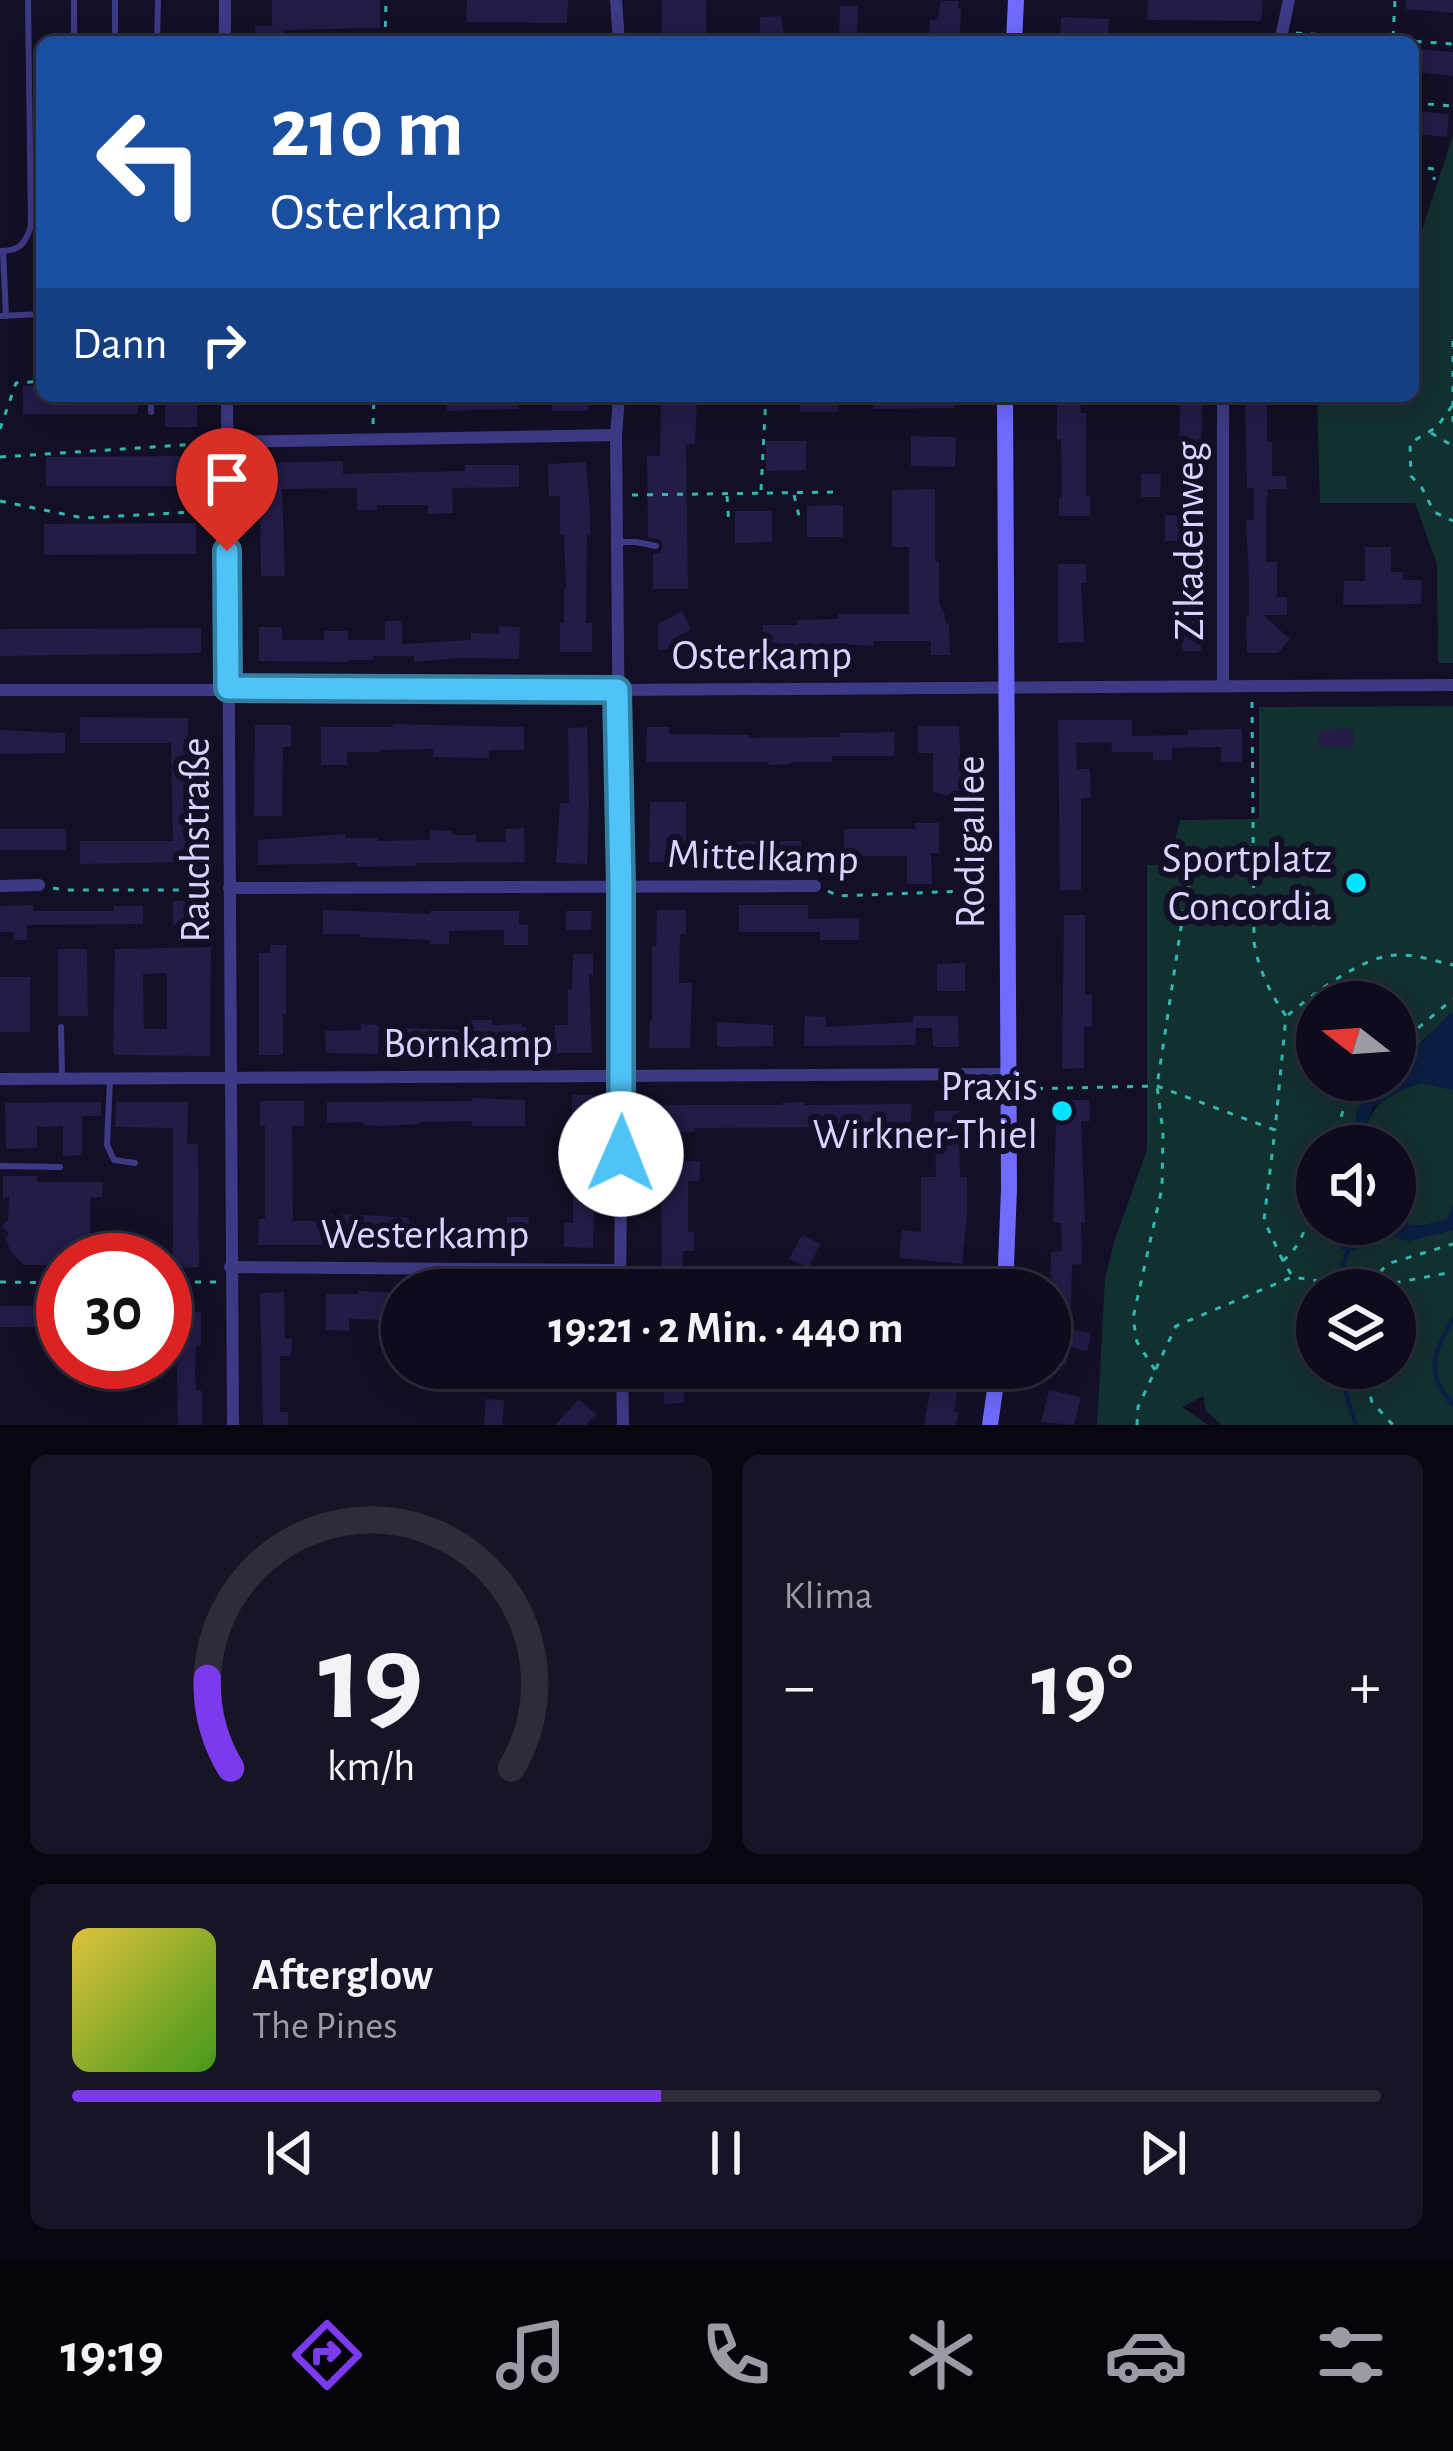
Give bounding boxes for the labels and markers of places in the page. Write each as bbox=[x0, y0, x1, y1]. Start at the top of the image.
pin bbox=[176, 428, 278, 551]
place label: Sportplatz Concordia bbox=[1162, 838, 1332, 928]
marker: Sportplatz Concordia bbox=[1343, 870, 1369, 896]
place label: Praxis Wirkner-Thiel bbox=[813, 1066, 1038, 1156]
marker: Praxis Wirkner-Thiel bbox=[1049, 1098, 1075, 1124]

